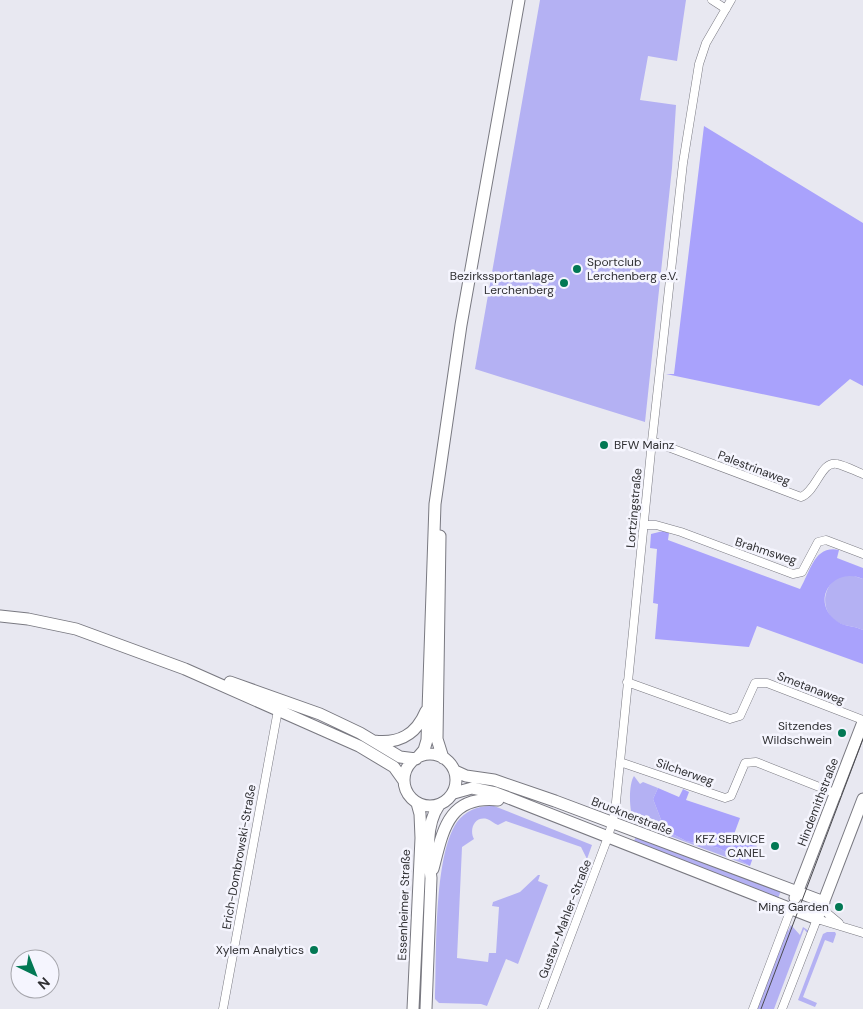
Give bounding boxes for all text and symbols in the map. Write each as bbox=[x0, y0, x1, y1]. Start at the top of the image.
place label: Sportclub Lerchenberg e.V. bbox=[587, 254, 678, 284]
marker: Sportclub Lerchenberg e.V. bbox=[571, 263, 583, 275]
place label: Bezirkssportanlage Lerchenberg bbox=[450, 268, 554, 298]
marker: Bezirkssportanlage Lerchenberg bbox=[558, 277, 570, 289]
place label: BFW Mainz bbox=[614, 437, 674, 453]
marker: BFW Mainz bbox=[598, 439, 610, 451]
street label: Palestrinaweg bbox=[716, 447, 793, 489]
street label: Lortzingstraße bbox=[623, 467, 645, 549]
street label: Brahmsweg bbox=[733, 534, 799, 569]
street label: Smetanaweg bbox=[775, 668, 847, 708]
place label: Sitzendes Wildschwein bbox=[762, 718, 832, 748]
marker: Sitzendes Wildschwein bbox=[836, 727, 848, 739]
street label: Silcherweg bbox=[654, 755, 716, 789]
street label: Hindemithstraße bbox=[794, 755, 842, 848]
street label: Erich-Dombrowski-Straße bbox=[218, 783, 260, 931]
street label: Brucknerstraße bbox=[589, 793, 675, 839]
place label: KFZ SERVICE CANEL bbox=[695, 831, 765, 861]
marker: KFZ SERVICE CANEL bbox=[769, 840, 781, 852]
street label: Essenheimer Straße bbox=[394, 849, 414, 961]
street label: Gustav-Mahler-Straße bbox=[535, 857, 595, 981]
place label: Ming Garden bbox=[758, 899, 829, 915]
marker: Ming Garden bbox=[833, 901, 845, 913]
place label: Xylem Analytics bbox=[216, 942, 304, 958]
marker: Xylem Analytics bbox=[308, 944, 320, 956]
north arrow bbox=[10, 949, 60, 999]
text: N bbox=[34, 973, 54, 994]

